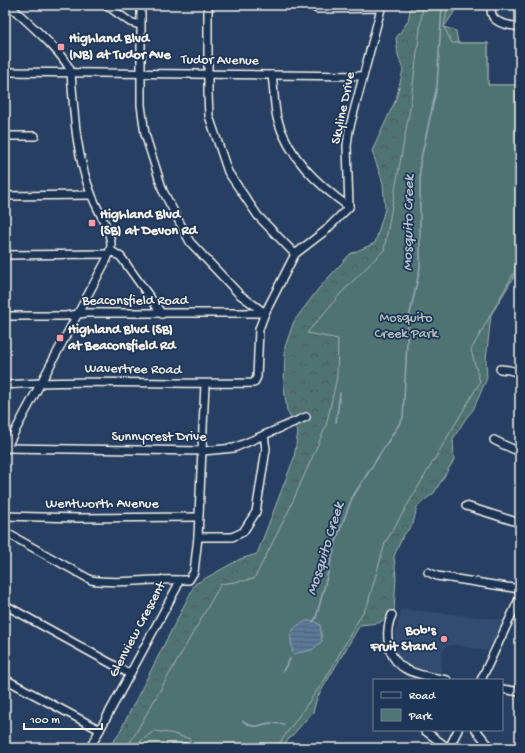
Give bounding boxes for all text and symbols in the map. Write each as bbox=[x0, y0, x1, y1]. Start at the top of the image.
place label: Highland Blvd (NB) at Tudor Ave bbox=[69, 31, 171, 64]
marker: Highland Blvd (NB) at Tudor Ave bbox=[56, 42, 66, 52]
street label: Tudor Avenue bbox=[180, 52, 260, 70]
street label: Skyline Drive bbox=[328, 70, 360, 146]
water label: Mosquito Creek bbox=[399, 174, 419, 271]
place label: Highland Blvd (SB) at Devon Rd bbox=[100, 207, 199, 240]
marker: Highland Blvd (SB) at Devon Rd bbox=[87, 218, 97, 228]
street label: Beaconsfield Road bbox=[81, 293, 190, 310]
park label: Mosquito Creek Park bbox=[374, 310, 439, 343]
place label: Highland Blvd (SB) at Beaconsfield Rd bbox=[67, 322, 177, 355]
marker: Highland Blvd (SB) at Beaconsfield Rd bbox=[55, 333, 65, 343]
street label: Wavertree Road bbox=[84, 361, 183, 379]
street label: Sunnycrest Drive bbox=[112, 429, 207, 446]
street label: Wentworth Avenue bbox=[45, 496, 159, 513]
water label: Mosquito Creek bbox=[303, 499, 349, 598]
street label: Glenview Crescent bbox=[106, 578, 171, 681]
place label: Bob's Fruit Stand bbox=[369, 623, 438, 656]
marker: Bob's Fruit Stand bbox=[439, 634, 449, 644]
legend bbox=[373, 679, 503, 731]
text: Road bbox=[409, 690, 436, 704]
scale bar bbox=[24, 705, 102, 731]
text: Park bbox=[408, 710, 434, 724]
text: 100 m bbox=[29, 714, 60, 728]

